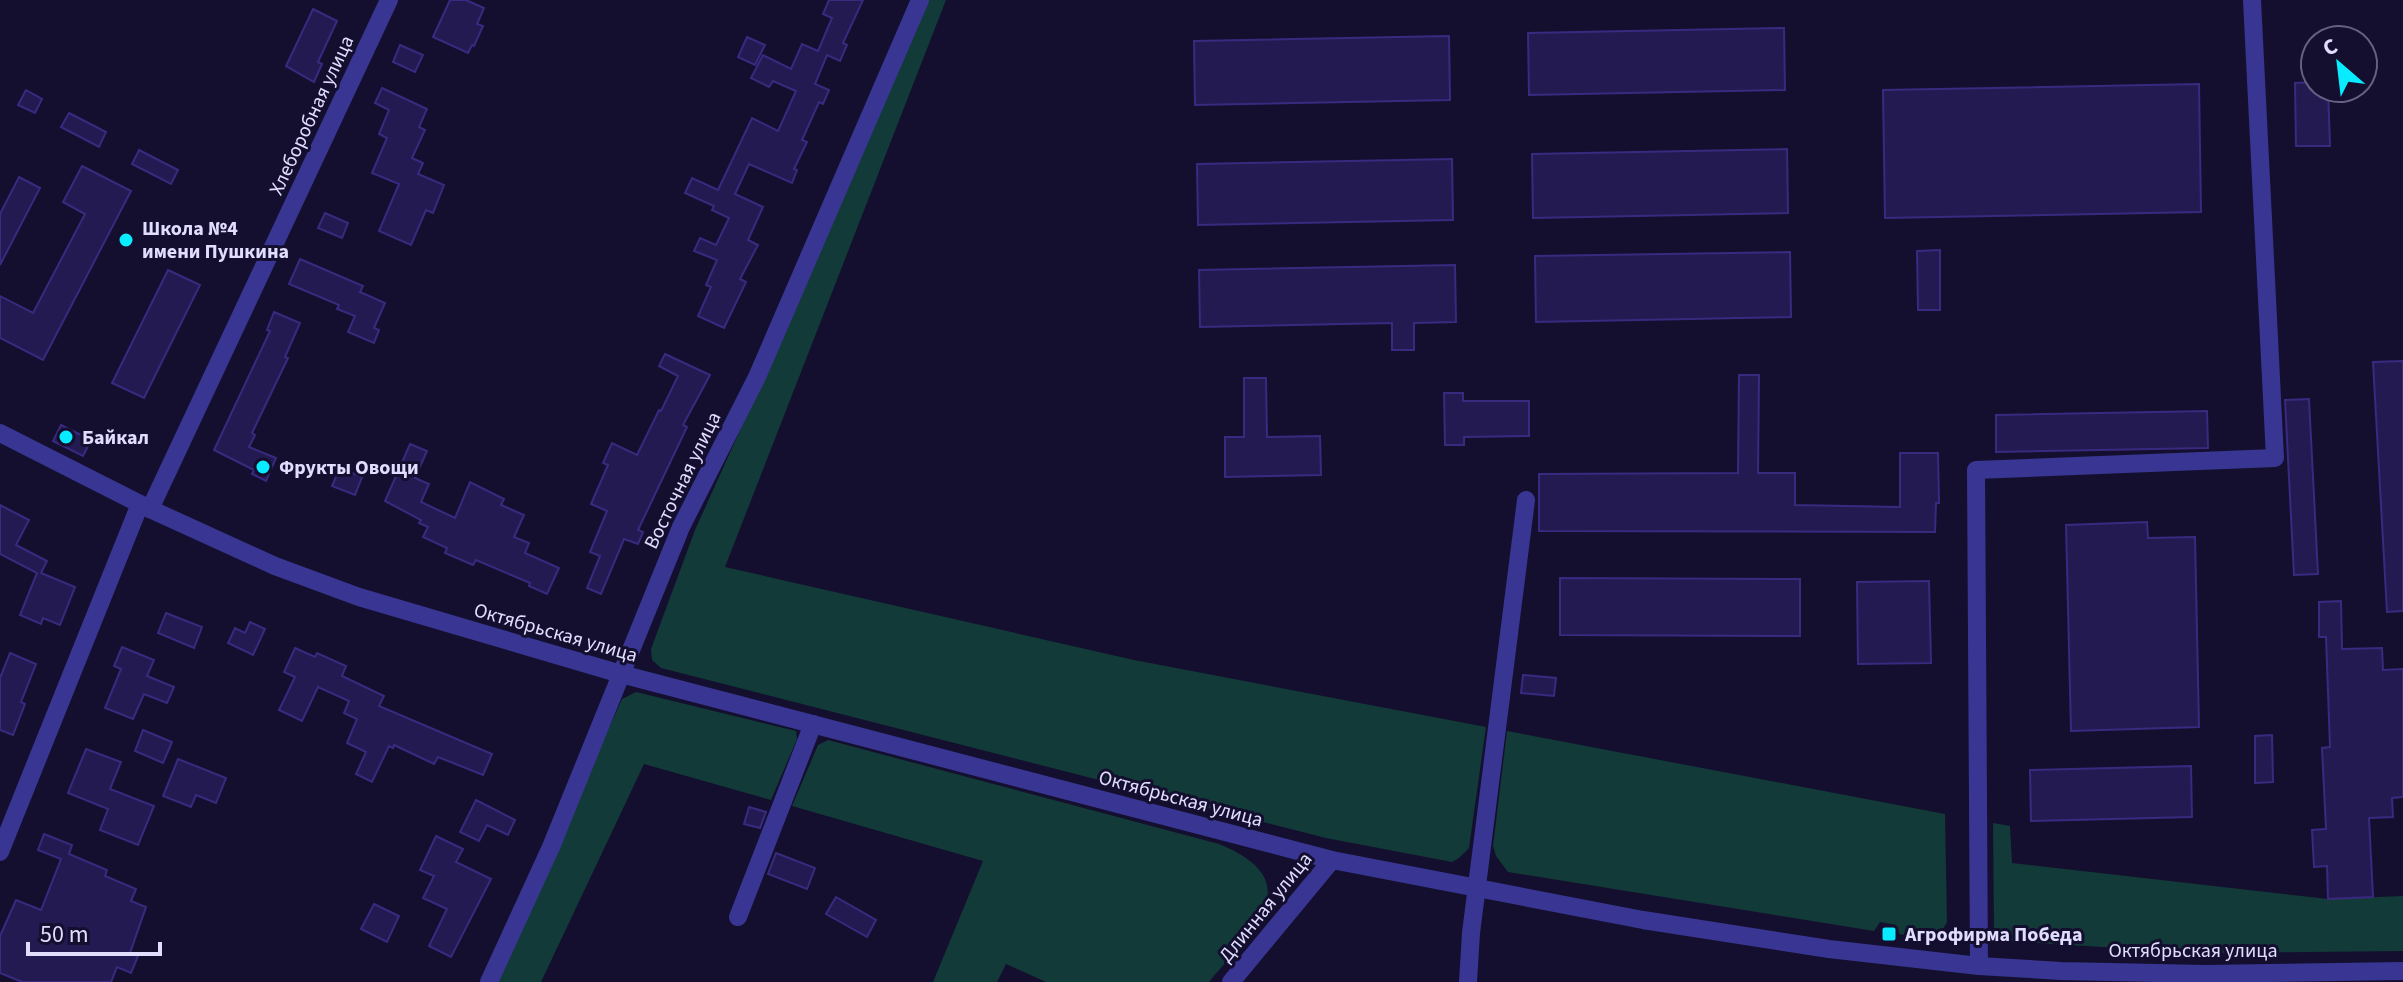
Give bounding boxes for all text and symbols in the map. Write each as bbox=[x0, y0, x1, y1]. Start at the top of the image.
north arrow bbox=[2299, 24, 2379, 104]
text: С bbox=[2317, 30, 2343, 64]
street label: Хлеборобная улица bbox=[263, 31, 361, 200]
place label: Школа №4 имени Пушкина bbox=[142, 215, 289, 266]
marker: Школа №4 имени Пушкина bbox=[117, 231, 135, 249]
street label: Восточная улица bbox=[638, 407, 728, 554]
place label: Байкал bbox=[82, 424, 149, 452]
marker: Байкал bbox=[57, 428, 75, 446]
place label: Фрукты Овощи bbox=[279, 454, 419, 482]
marker: Фрукты Овощи bbox=[254, 458, 272, 476]
street label: Октябрьская улица bbox=[471, 596, 641, 670]
street label: Октябрьская улица bbox=[1095, 764, 1266, 834]
street label: Длинная улица bbox=[1213, 846, 1319, 969]
scale bar bbox=[28, 906, 160, 956]
text: 50 m bbox=[40, 917, 89, 952]
place label: Агрофирма Победа bbox=[1904, 921, 2082, 949]
marker: Агрофирма Победа bbox=[1880, 925, 1898, 943]
street label: Октябрьская улица bbox=[2108, 937, 2278, 965]

